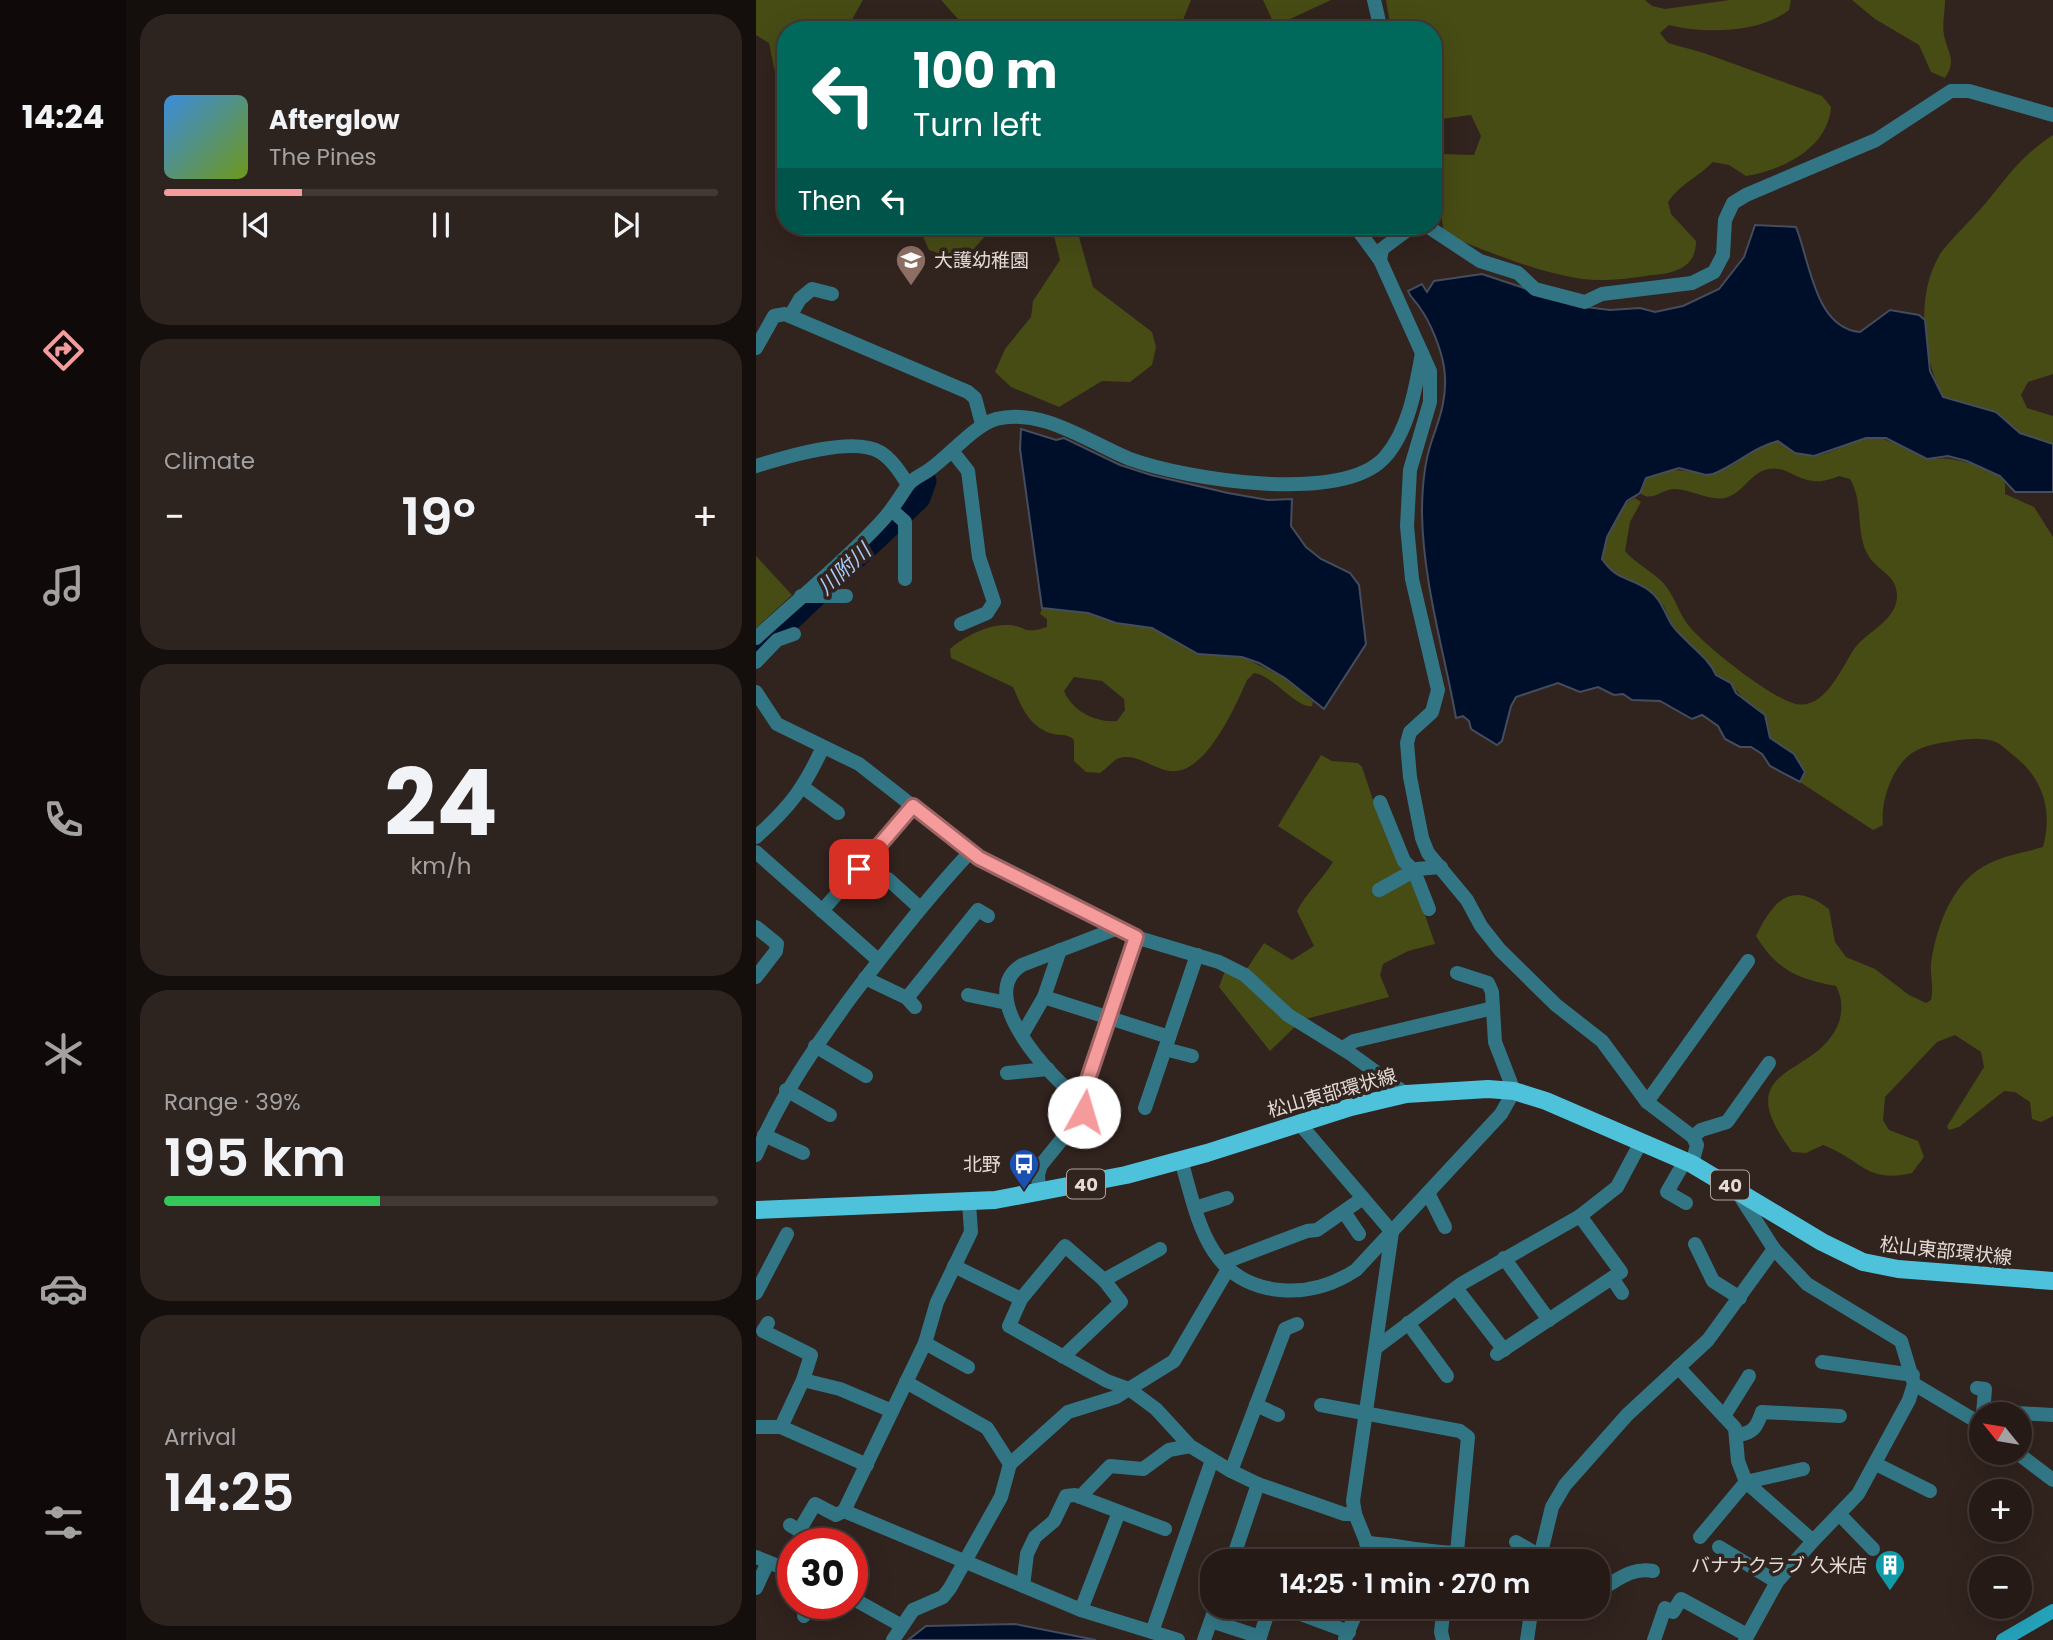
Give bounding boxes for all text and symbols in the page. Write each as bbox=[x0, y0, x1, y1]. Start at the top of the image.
text: 100 m bbox=[913, 37, 1058, 105]
icon: left bbox=[798, 49, 889, 140]
text: 14:24 bbox=[22, 94, 104, 139]
text: Afterglow bbox=[269, 102, 400, 138]
text: Turn left bbox=[913, 102, 1042, 147]
text: The Pines bbox=[269, 141, 377, 173]
icon: left bbox=[875, 182, 913, 220]
text: Then bbox=[798, 183, 861, 219]
icon: previous bbox=[237, 206, 275, 244]
icon: pause bbox=[422, 206, 460, 244]
icon: next bbox=[607, 206, 645, 244]
school or university icon: 大護幼稚園 bbox=[894, 243, 928, 287]
place label: 大護幼稚園 bbox=[934, 247, 1029, 274]
icon: directions bbox=[39, 326, 88, 375]
text: Climate bbox=[164, 445, 255, 477]
text: 19° bbox=[401, 480, 476, 553]
text: − bbox=[164, 490, 185, 543]
text: + bbox=[692, 490, 718, 543]
water label: 川附川 bbox=[811, 536, 878, 601]
icon: music bbox=[39, 561, 88, 610]
text: 24 bbox=[384, 739, 498, 867]
icon: phone bbox=[39, 795, 88, 844]
pin bbox=[829, 839, 889, 899]
text: km/h bbox=[410, 850, 472, 882]
icon: arrive bbox=[840, 850, 878, 888]
icon: climate bbox=[39, 1029, 88, 1078]
street label: 松山東部環状線 bbox=[1264, 1062, 1400, 1124]
position arrow bbox=[1047, 1075, 1121, 1149]
text: Range · 39% bbox=[164, 1086, 301, 1118]
text: 195 km bbox=[164, 1121, 346, 1194]
bus stop icon: 北野 bbox=[1007, 1147, 1041, 1191]
place label: 北野 bbox=[963, 1151, 1001, 1178]
road number: 40 bbox=[1067, 1170, 1105, 1198]
road number: 40 bbox=[1711, 1170, 1749, 1200]
street label: 松山東部環状線 bbox=[1878, 1231, 2014, 1271]
icon: car bbox=[39, 1264, 88, 1313]
north arrow bbox=[1969, 1402, 2032, 1465]
map controls bbox=[1969, 1402, 2032, 1619]
text: Arrival bbox=[164, 1421, 236, 1453]
text: 14:25 bbox=[164, 1456, 294, 1529]
button: + bbox=[1969, 1479, 2032, 1542]
icon: filters bbox=[39, 1498, 88, 1547]
speed limit sign: 30 bbox=[777, 1528, 868, 1619]
building icon: バナナクラブ 久米店 bbox=[1873, 1548, 1907, 1592]
place label: バナナクラブ 久米店 bbox=[1691, 1552, 1867, 1579]
button: − bbox=[1969, 1556, 2032, 1619]
text: 14:25 · 1 min · 270 m bbox=[1280, 1566, 1530, 1602]

